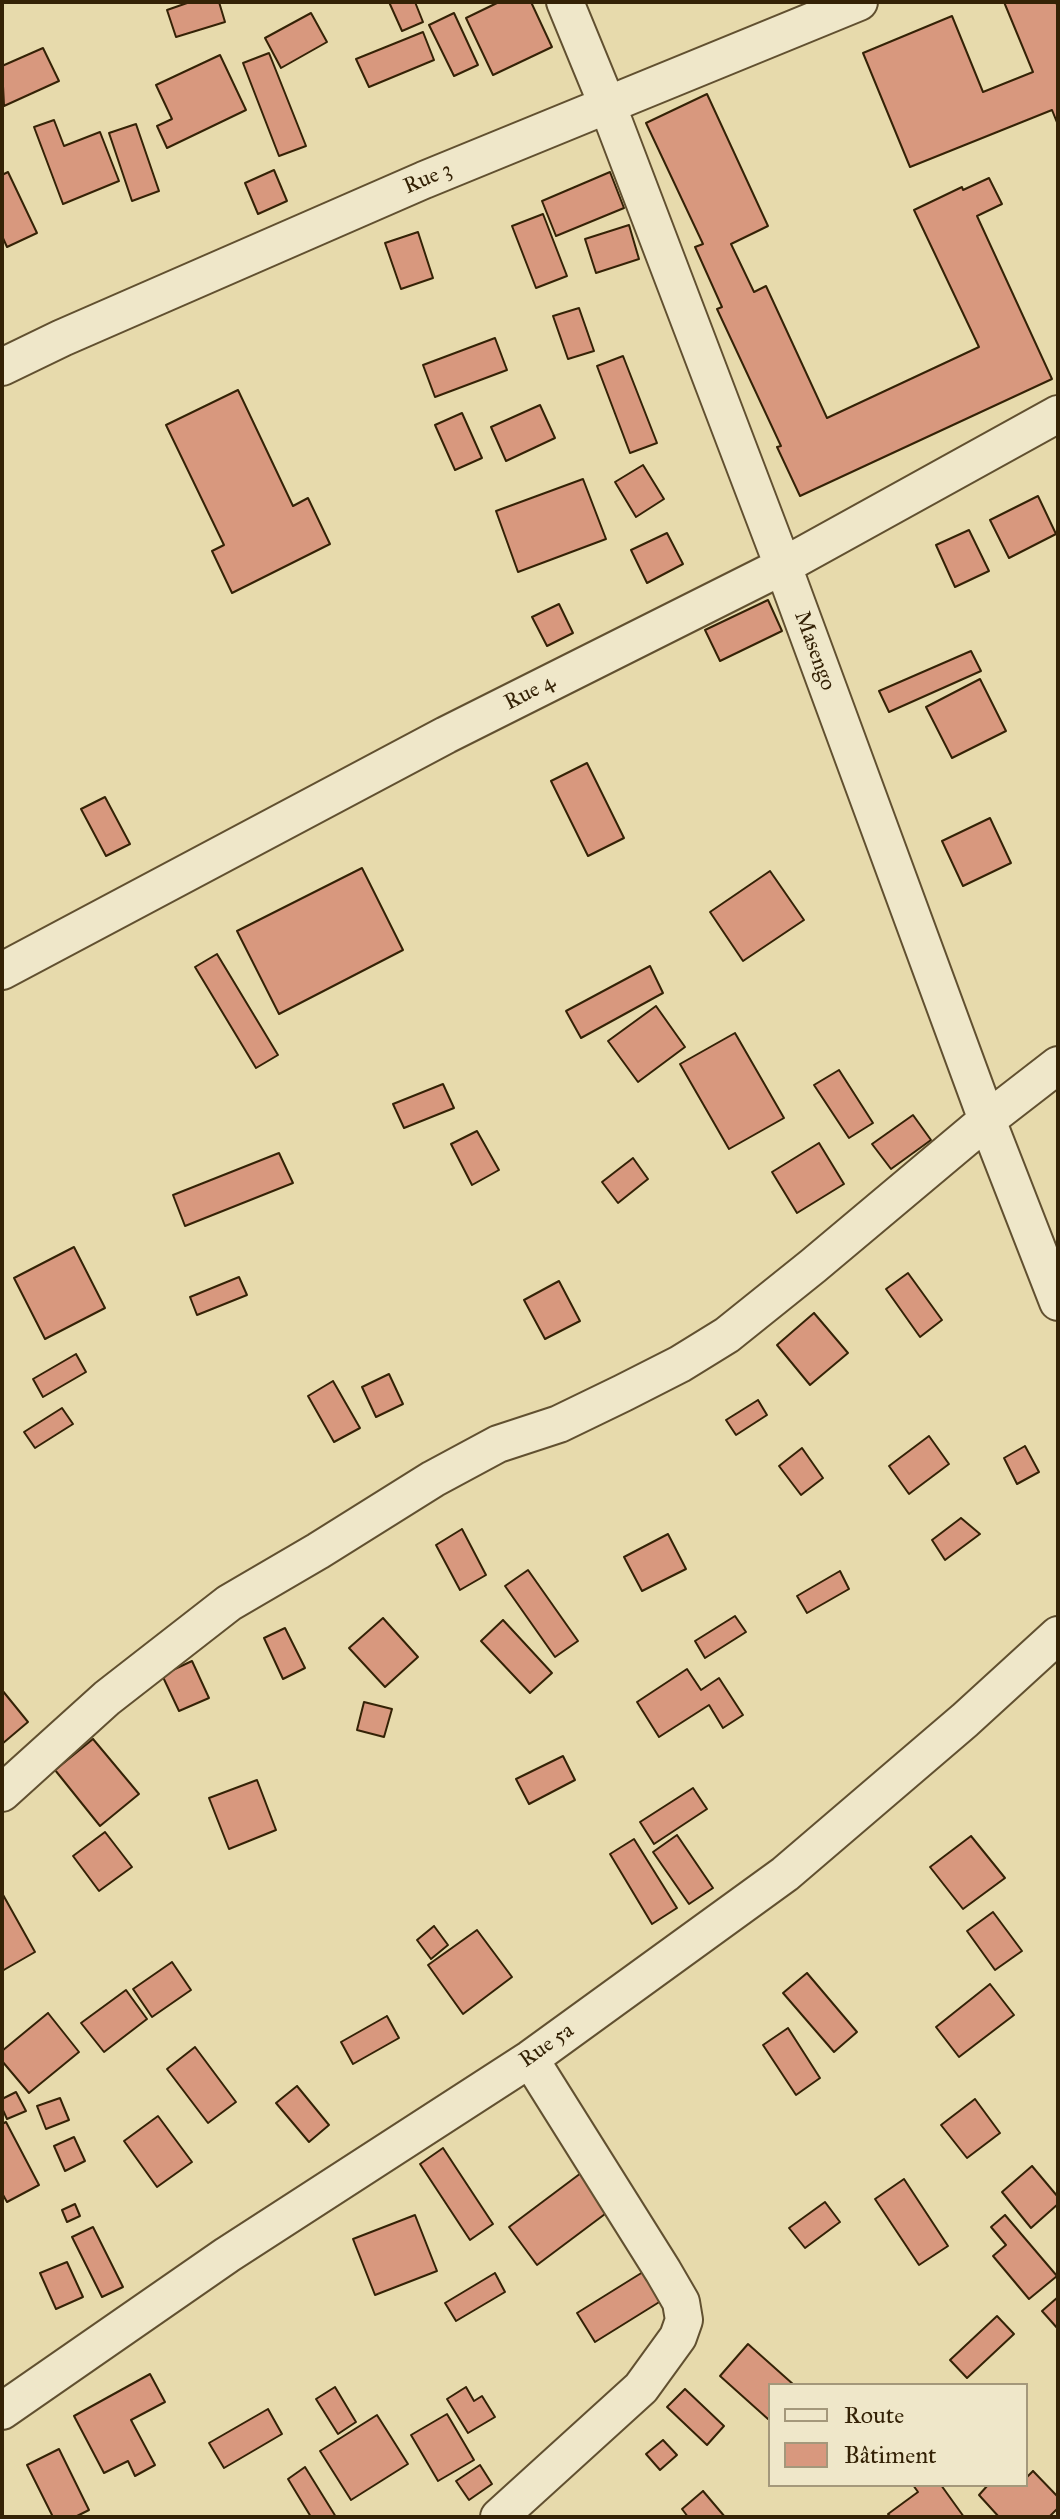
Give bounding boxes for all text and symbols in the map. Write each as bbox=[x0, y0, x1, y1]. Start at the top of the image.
street label: Rue 3 bbox=[400, 157, 456, 201]
street label: Masengo bbox=[787, 608, 841, 694]
street label: Rue 4 bbox=[500, 669, 560, 717]
street label: Rue 5a bbox=[515, 2018, 579, 2074]
legend bbox=[768, 2383, 1028, 2487]
text: Route bbox=[844, 2400, 904, 2430]
text: Bâtiment bbox=[844, 2440, 937, 2470]

